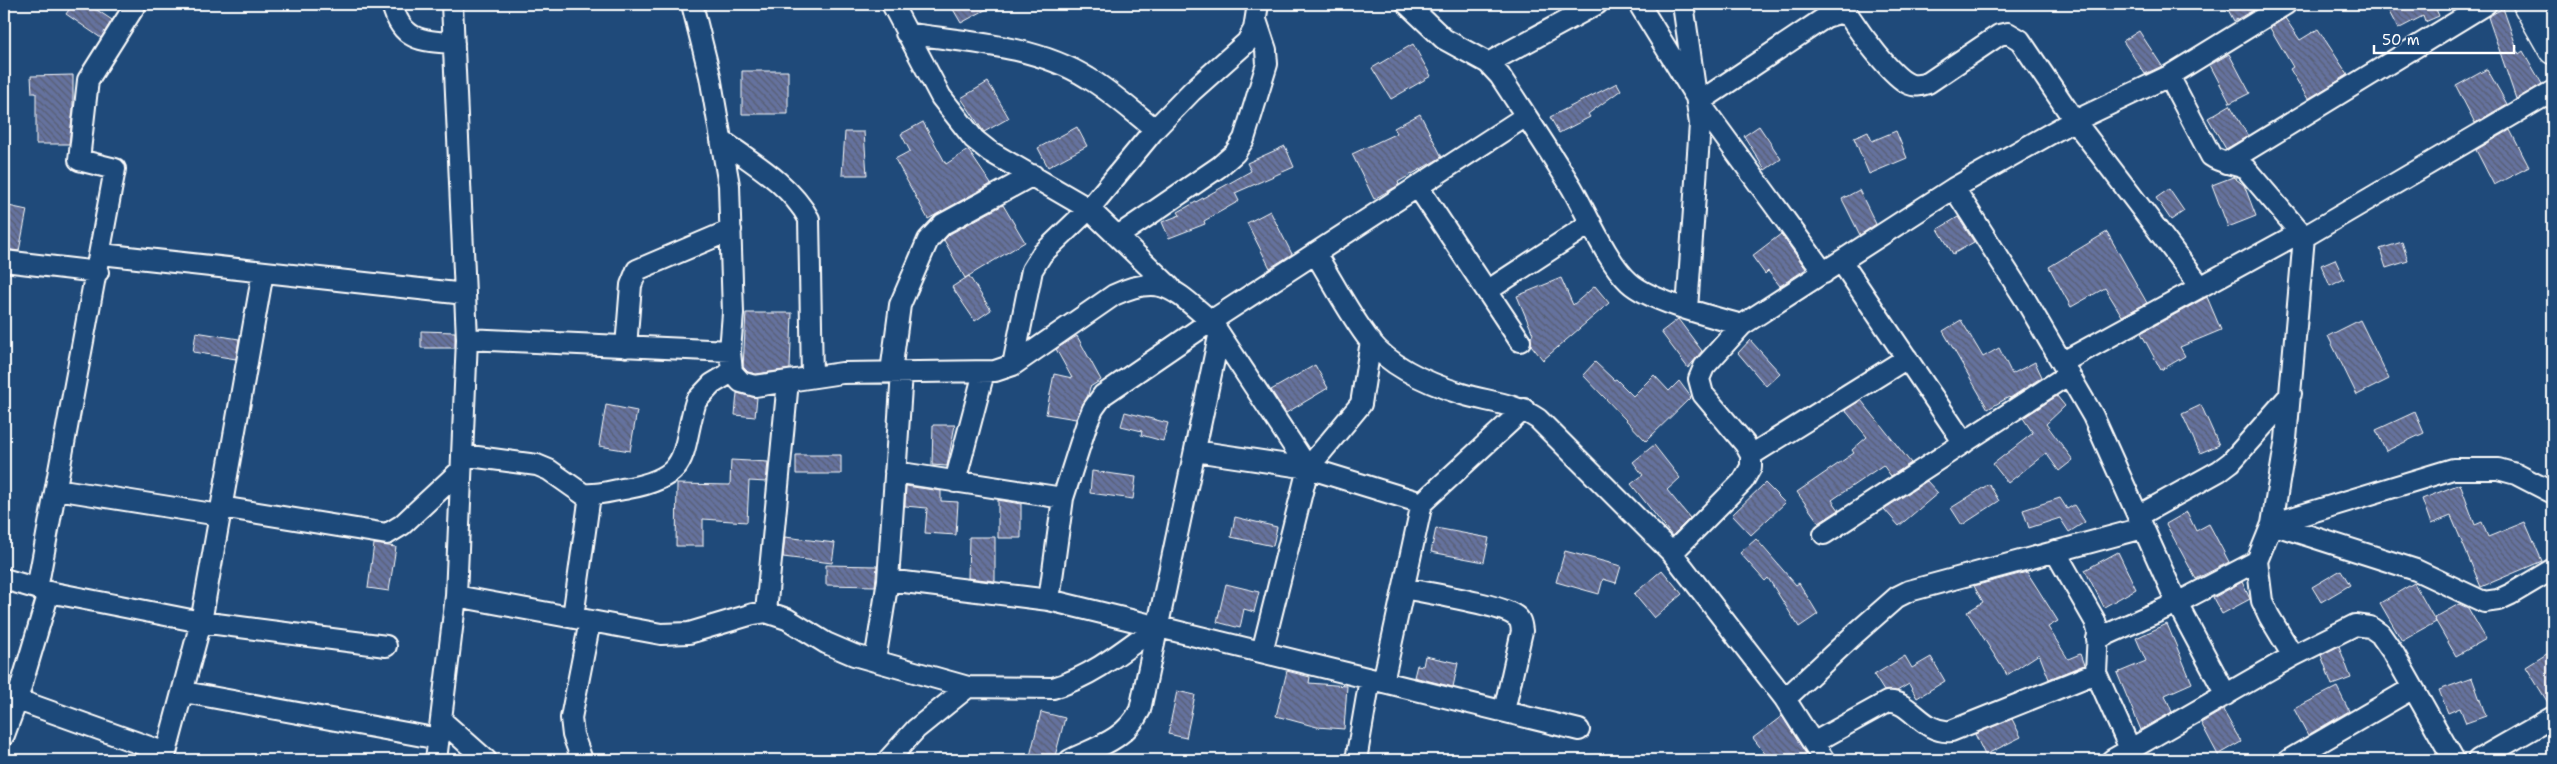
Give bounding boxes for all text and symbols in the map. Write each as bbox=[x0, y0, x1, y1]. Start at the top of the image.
scale bar bbox=[2374, 22, 2514, 54]
text: 50 m bbox=[2382, 30, 2420, 50]

